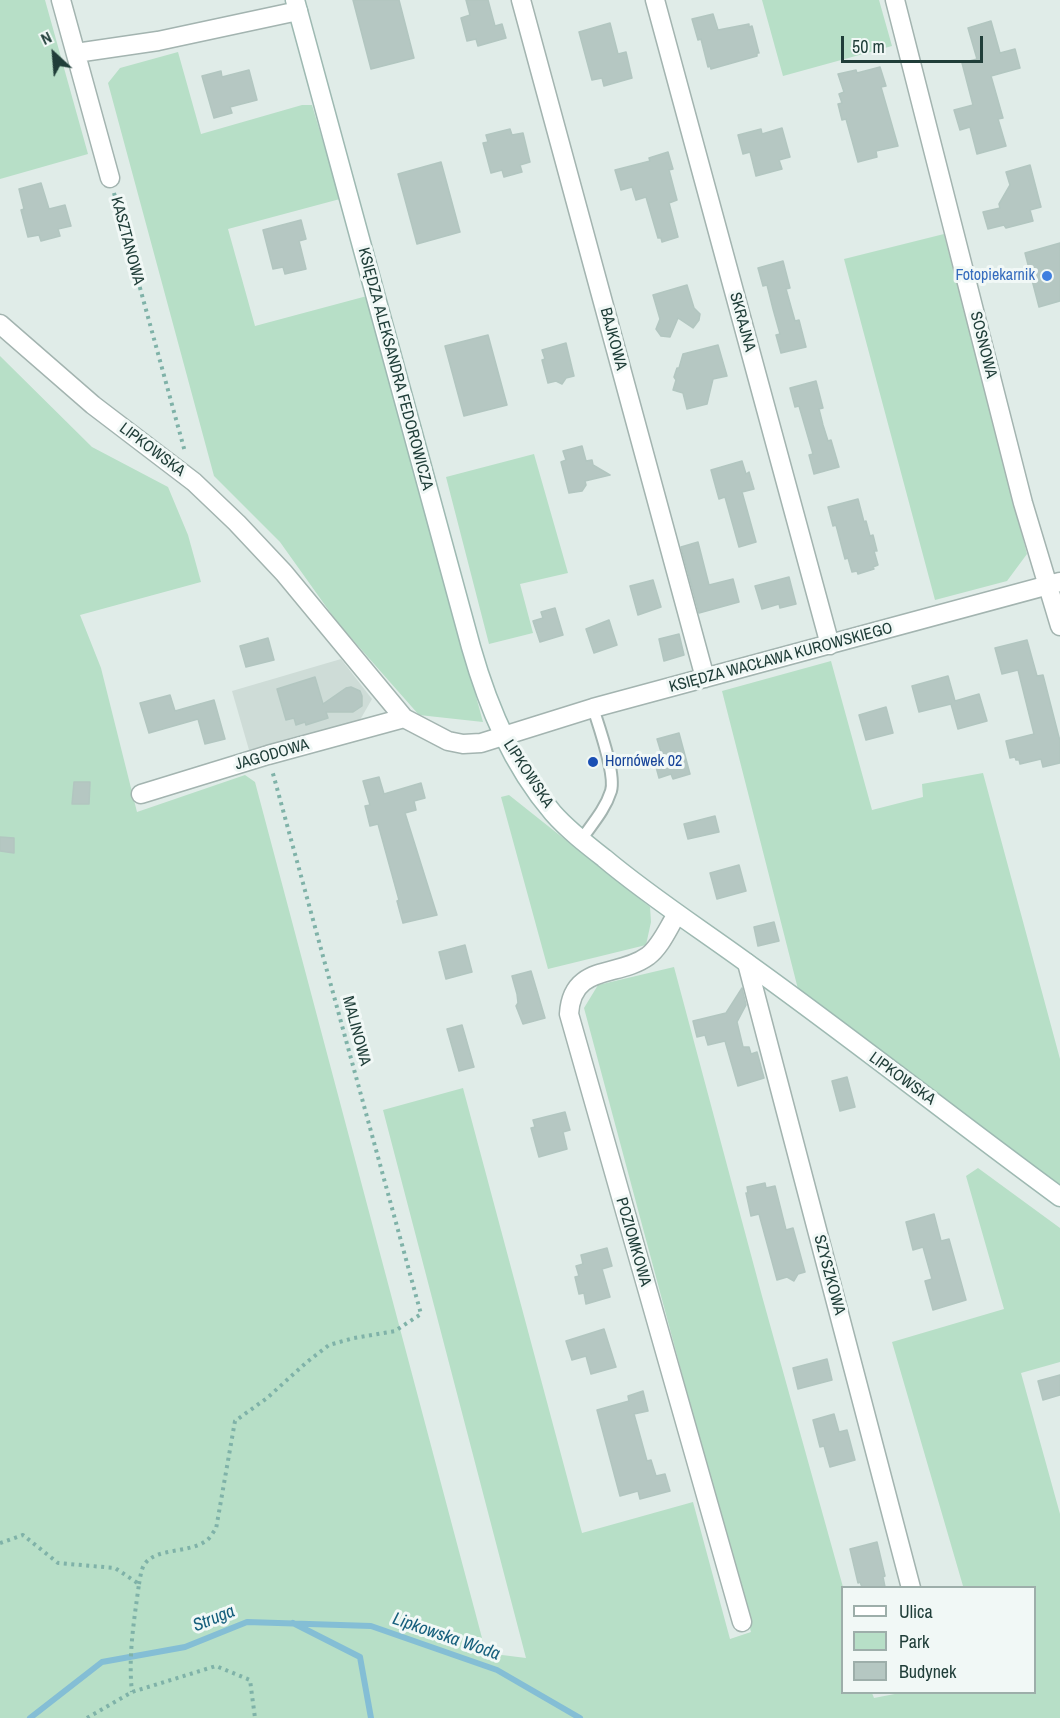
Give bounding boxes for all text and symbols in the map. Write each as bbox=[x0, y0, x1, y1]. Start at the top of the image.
north arrow bbox=[24, 24, 84, 84]
scale bar bbox=[844, 24, 986, 62]
text: N bbox=[37, 26, 55, 50]
text: 50 m bbox=[852, 34, 885, 59]
street label: KASZTANOWA bbox=[106, 195, 148, 287]
street label: KSIĘDZA ALEKSANDRA FEDOROWICZA bbox=[353, 246, 437, 492]
place label: Fotopiekarnik bbox=[955, 266, 1035, 286]
marker: Fotopiekarnik bbox=[1040, 269, 1054, 283]
street label: SKRAJNA bbox=[725, 290, 759, 354]
street label: BAJKOWA bbox=[595, 306, 631, 372]
street label: SOSNOWA bbox=[965, 310, 1001, 380]
street label: LIPKOWSKA bbox=[115, 419, 189, 481]
street label: KSIĘDZA WACŁAWA KUROWSKIEGO bbox=[667, 619, 895, 697]
street label: JAGODOWA bbox=[233, 735, 311, 775]
street label: LIPKOWSKA bbox=[499, 736, 557, 812]
place label: Hornówek 02 bbox=[605, 752, 682, 772]
marker: Hornówek 02 bbox=[586, 755, 600, 769]
street label: MALINOWA bbox=[338, 994, 374, 1068]
street label: LIPKOWSKA bbox=[865, 1049, 939, 1109]
street label: POZIOMKOWA bbox=[611, 1195, 655, 1289]
street label: SZYSZKOWA bbox=[809, 1233, 849, 1317]
legend bbox=[841, 1586, 1036, 1694]
text: Ulica bbox=[899, 1599, 933, 1624]
water label: Struga bbox=[190, 1601, 238, 1637]
water label: Lipkowska Woda bbox=[390, 1609, 502, 1665]
text: Park bbox=[899, 1629, 929, 1654]
text: Budynek bbox=[899, 1659, 956, 1684]

